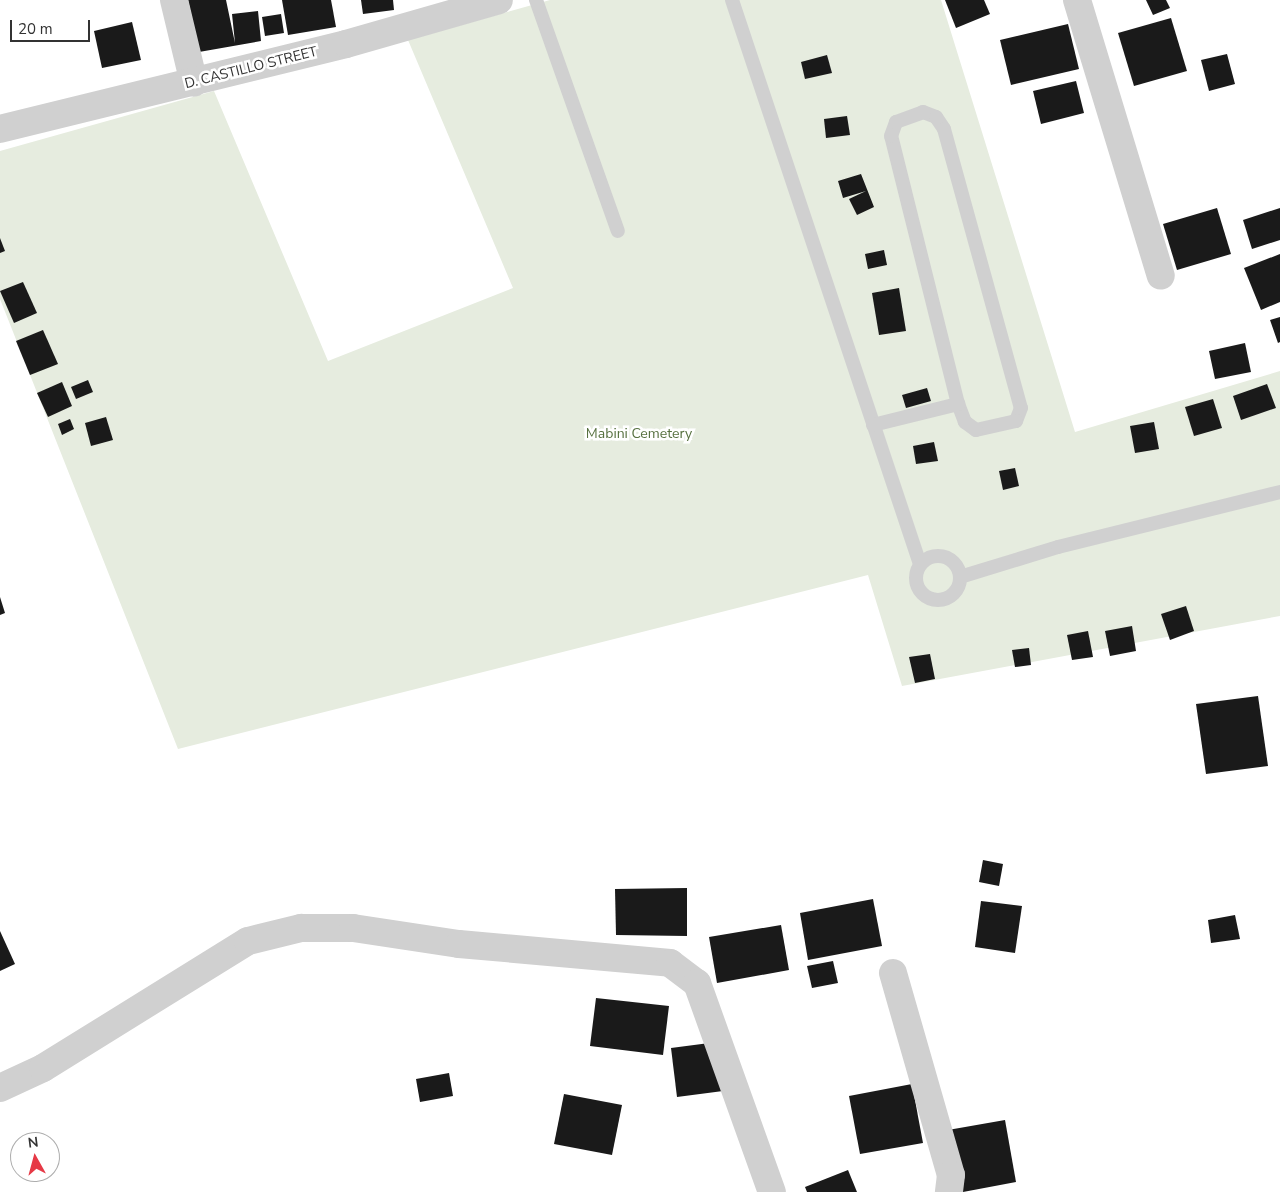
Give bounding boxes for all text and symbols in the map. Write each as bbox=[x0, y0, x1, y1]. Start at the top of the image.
scale bar bbox=[12, 10, 92, 42]
text: 20 m bbox=[18, 19, 53, 39]
street label: D. CASTILLO STREET bbox=[183, 43, 319, 93]
park label: Mabini Cemetery bbox=[586, 426, 692, 442]
north arrow bbox=[10, 1132, 60, 1182]
text: N bbox=[27, 1133, 40, 1153]

